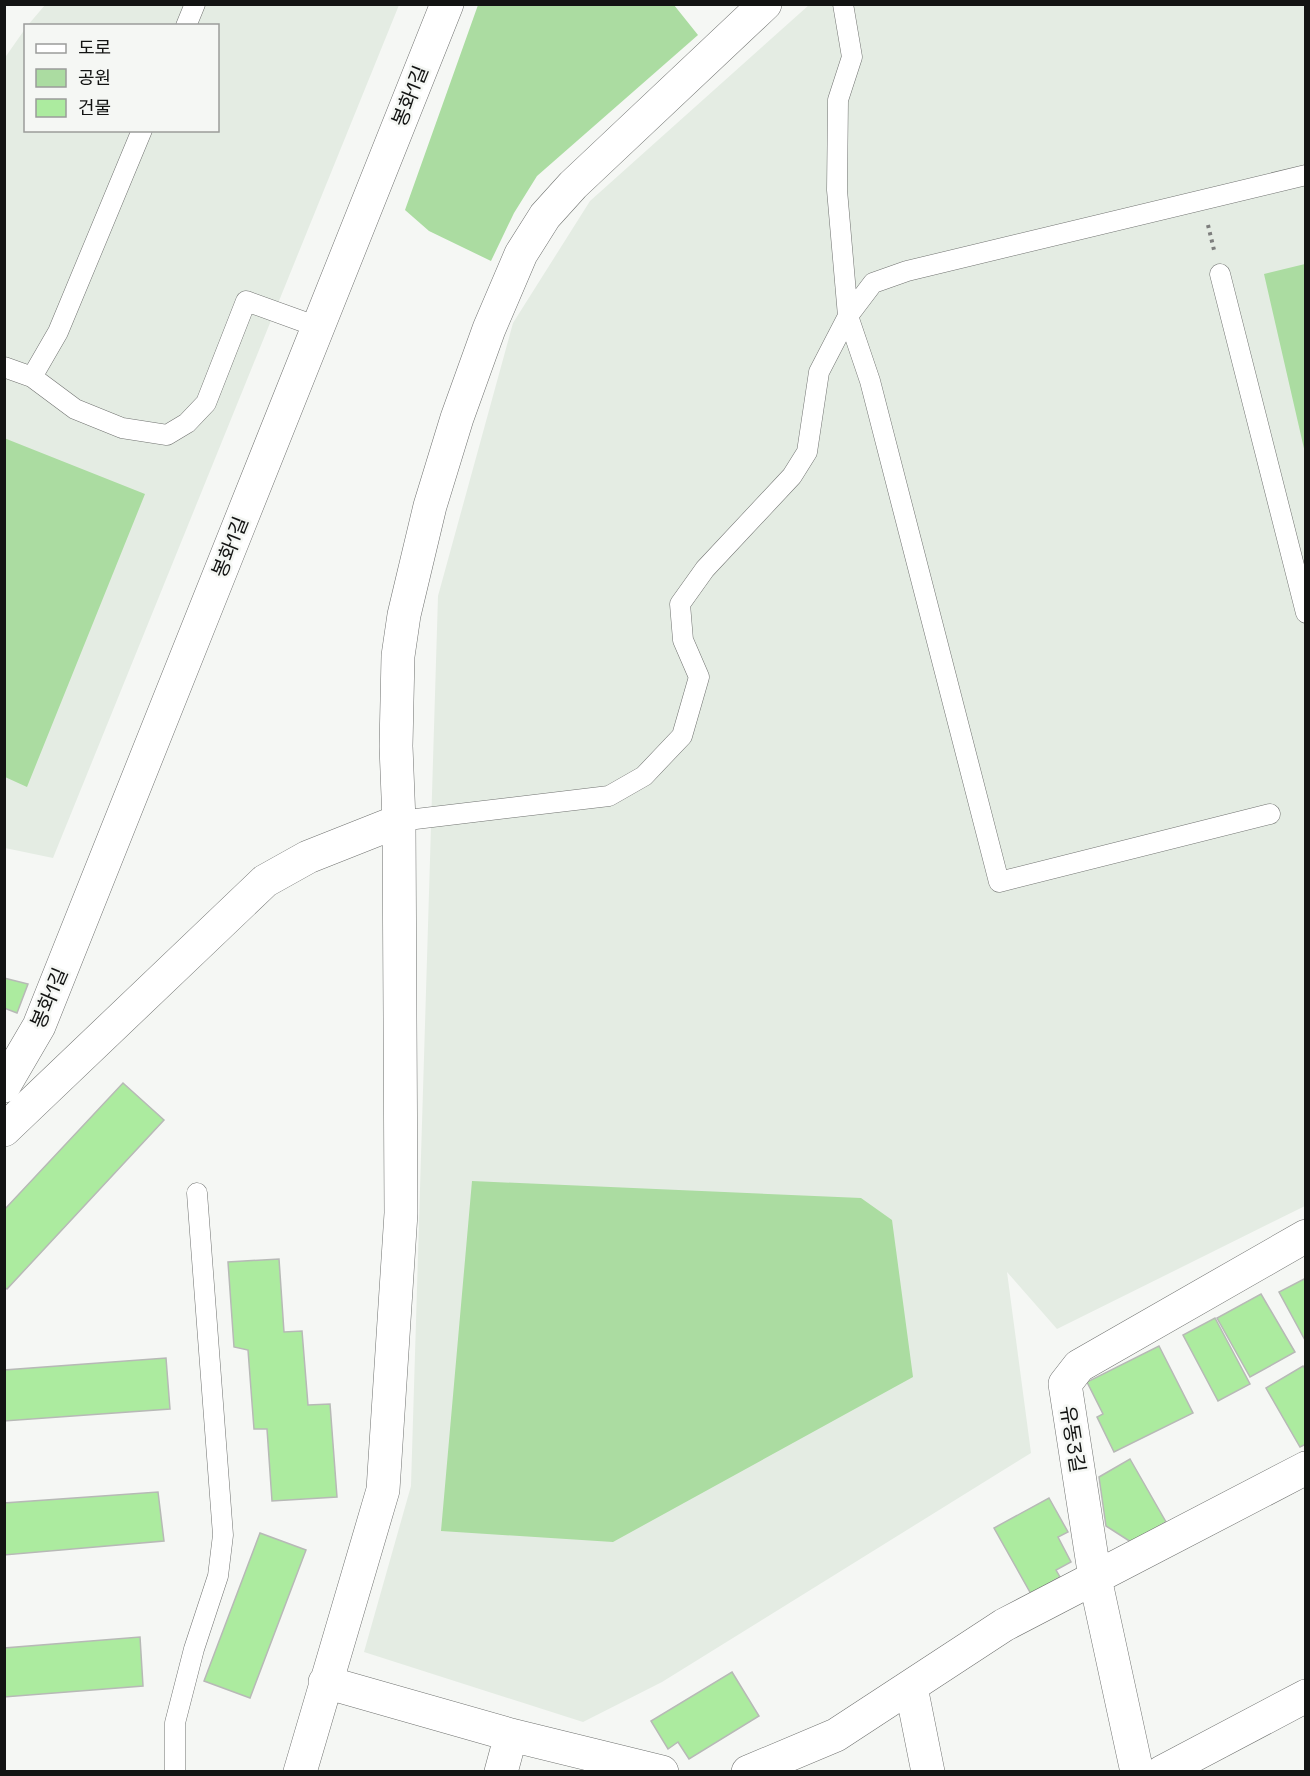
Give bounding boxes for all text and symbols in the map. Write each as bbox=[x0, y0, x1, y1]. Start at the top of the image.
legend bbox=[24, 24, 219, 132]
text: 도로 bbox=[78, 36, 111, 59]
street label: 봉화1길 bbox=[386, 62, 434, 130]
text: 공원 bbox=[78, 66, 111, 89]
text: 건물 bbox=[78, 96, 111, 119]
street label: 봉화1길 bbox=[206, 513, 254, 581]
street label: 봉화1길 bbox=[25, 964, 73, 1032]
street label: 유동3길 bbox=[1055, 1404, 1091, 1474]

